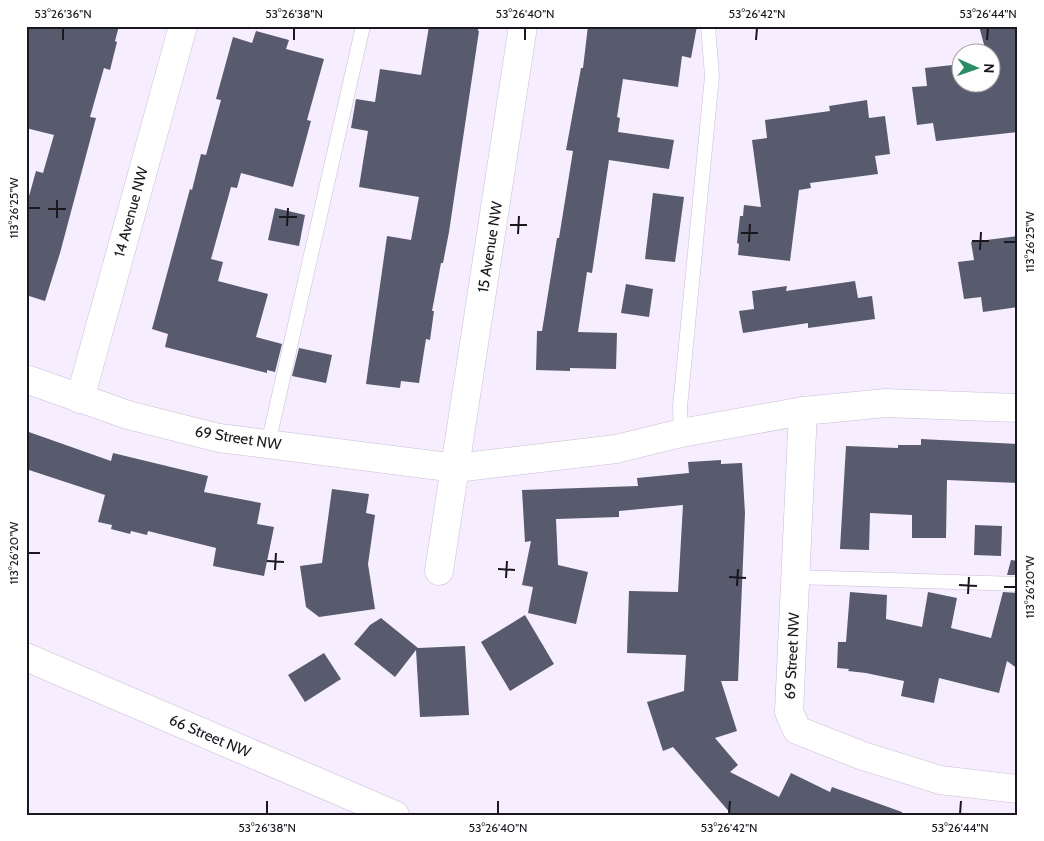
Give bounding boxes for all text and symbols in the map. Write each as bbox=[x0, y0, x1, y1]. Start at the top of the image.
text: 53°26'36"N bbox=[34, 6, 92, 21]
text: 53°26'38"N bbox=[265, 6, 323, 21]
text: 53°26'40"N bbox=[495, 6, 555, 21]
text: 53°26'42"N bbox=[729, 6, 785, 21]
text: 53°26'44"N bbox=[959, 6, 1017, 21]
north arrow bbox=[952, 42, 1002, 92]
text: N bbox=[980, 63, 998, 74]
street label: 14 Avenue NW bbox=[110, 164, 152, 259]
text: 113°26'25"W bbox=[6, 177, 21, 238]
street label: 15 Avenue NW bbox=[474, 199, 506, 294]
text: 113°26'25"W bbox=[1022, 211, 1037, 272]
street label: 69 Street NW bbox=[194, 422, 283, 454]
text: 113°26'20"W bbox=[6, 521, 21, 584]
text: 113°26'20"W bbox=[1022, 555, 1037, 618]
street label: 69 Street NW bbox=[781, 611, 803, 700]
street label: 66 Street NW bbox=[166, 711, 254, 762]
text: 53°26'38"N bbox=[238, 820, 296, 835]
text: 53°26'40"N bbox=[468, 820, 528, 835]
text: 53°26'42"N bbox=[701, 820, 757, 835]
text: 53°26'44"N bbox=[931, 820, 989, 835]

